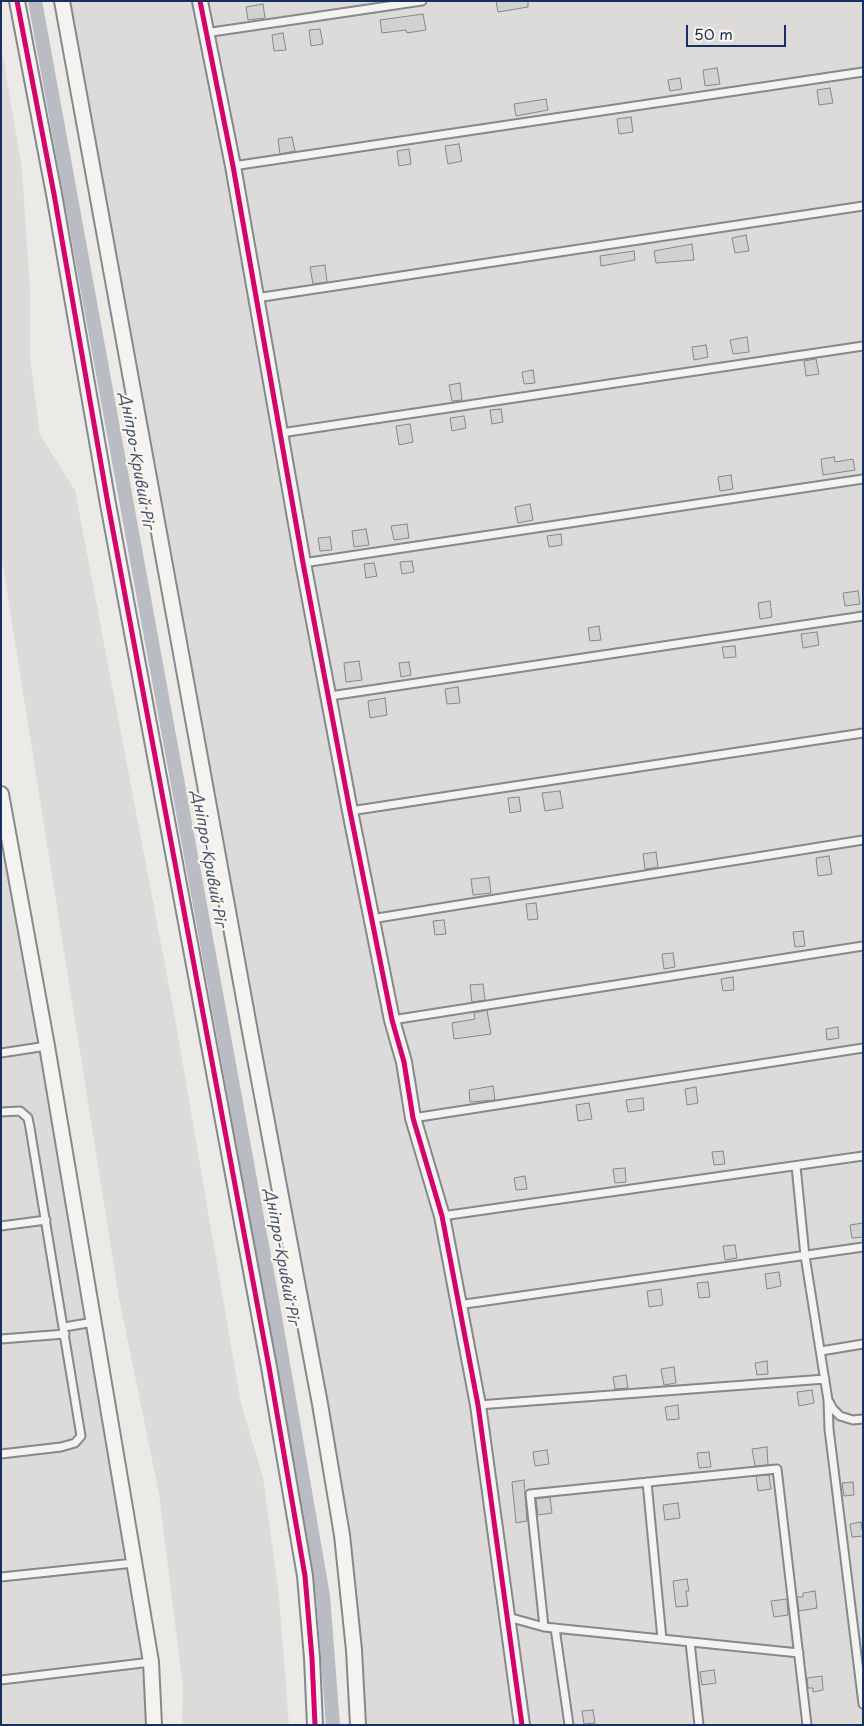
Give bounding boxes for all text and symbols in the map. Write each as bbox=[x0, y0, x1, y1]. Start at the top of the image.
scale bar bbox=[689, 15, 789, 47]
text: 50 m bbox=[694, 22, 733, 45]
water label: Дніпро-Кривий Ріг bbox=[115, 392, 157, 530]
water label: Дніпро-Кривий Ріг bbox=[187, 790, 229, 928]
water label: Дніпро-Кривий Ріг bbox=[260, 1188, 302, 1326]

